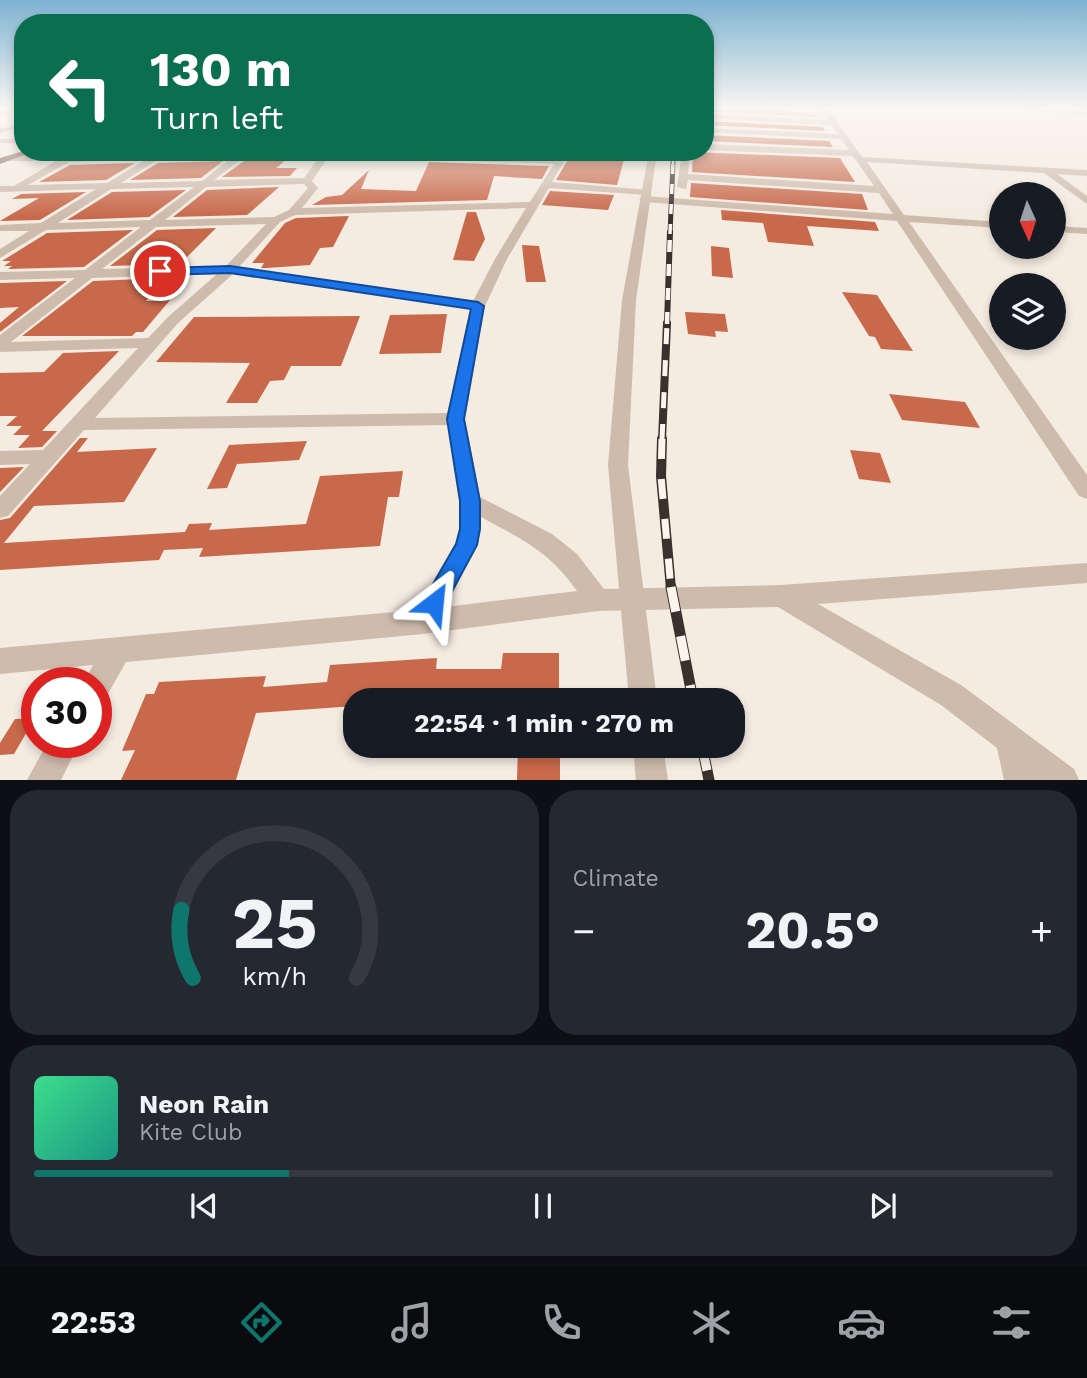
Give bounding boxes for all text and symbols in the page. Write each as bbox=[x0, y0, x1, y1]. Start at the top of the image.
text: 130 m bbox=[150, 40, 292, 98]
icon: left bbox=[35, 42, 126, 133]
text: Turn left bbox=[150, 99, 283, 137]
north arrow bbox=[989, 182, 1066, 259]
map controls bbox=[989, 182, 1066, 350]
pin bbox=[130, 241, 190, 301]
icon: arrive bbox=[141, 252, 179, 290]
button: layers bbox=[989, 273, 1066, 350]
position arrow bbox=[397, 566, 471, 640]
speed limit sign: 30 bbox=[21, 667, 112, 758]
text: 22:54 · 1 min · 270 m bbox=[414, 708, 674, 738]
text: Climate bbox=[573, 865, 659, 892]
text: 25 bbox=[231, 881, 317, 967]
text: 20.5° bbox=[745, 900, 880, 961]
text: − bbox=[573, 909, 595, 953]
text: + bbox=[1030, 909, 1053, 953]
text: km/h bbox=[242, 962, 306, 991]
text: Neon Rain bbox=[139, 1089, 269, 1119]
text: Kite Club bbox=[139, 1119, 242, 1146]
icon: previous bbox=[185, 1187, 223, 1225]
icon: pause bbox=[524, 1187, 562, 1225]
icon: next bbox=[864, 1187, 902, 1225]
icon: directions bbox=[237, 1298, 286, 1347]
icon: music bbox=[387, 1298, 436, 1347]
icon: phone bbox=[537, 1298, 586, 1347]
icon: climate bbox=[687, 1298, 736, 1347]
icon: car bbox=[837, 1298, 886, 1347]
icon: filters bbox=[987, 1298, 1036, 1347]
text: 22:53 bbox=[51, 1303, 136, 1341]

